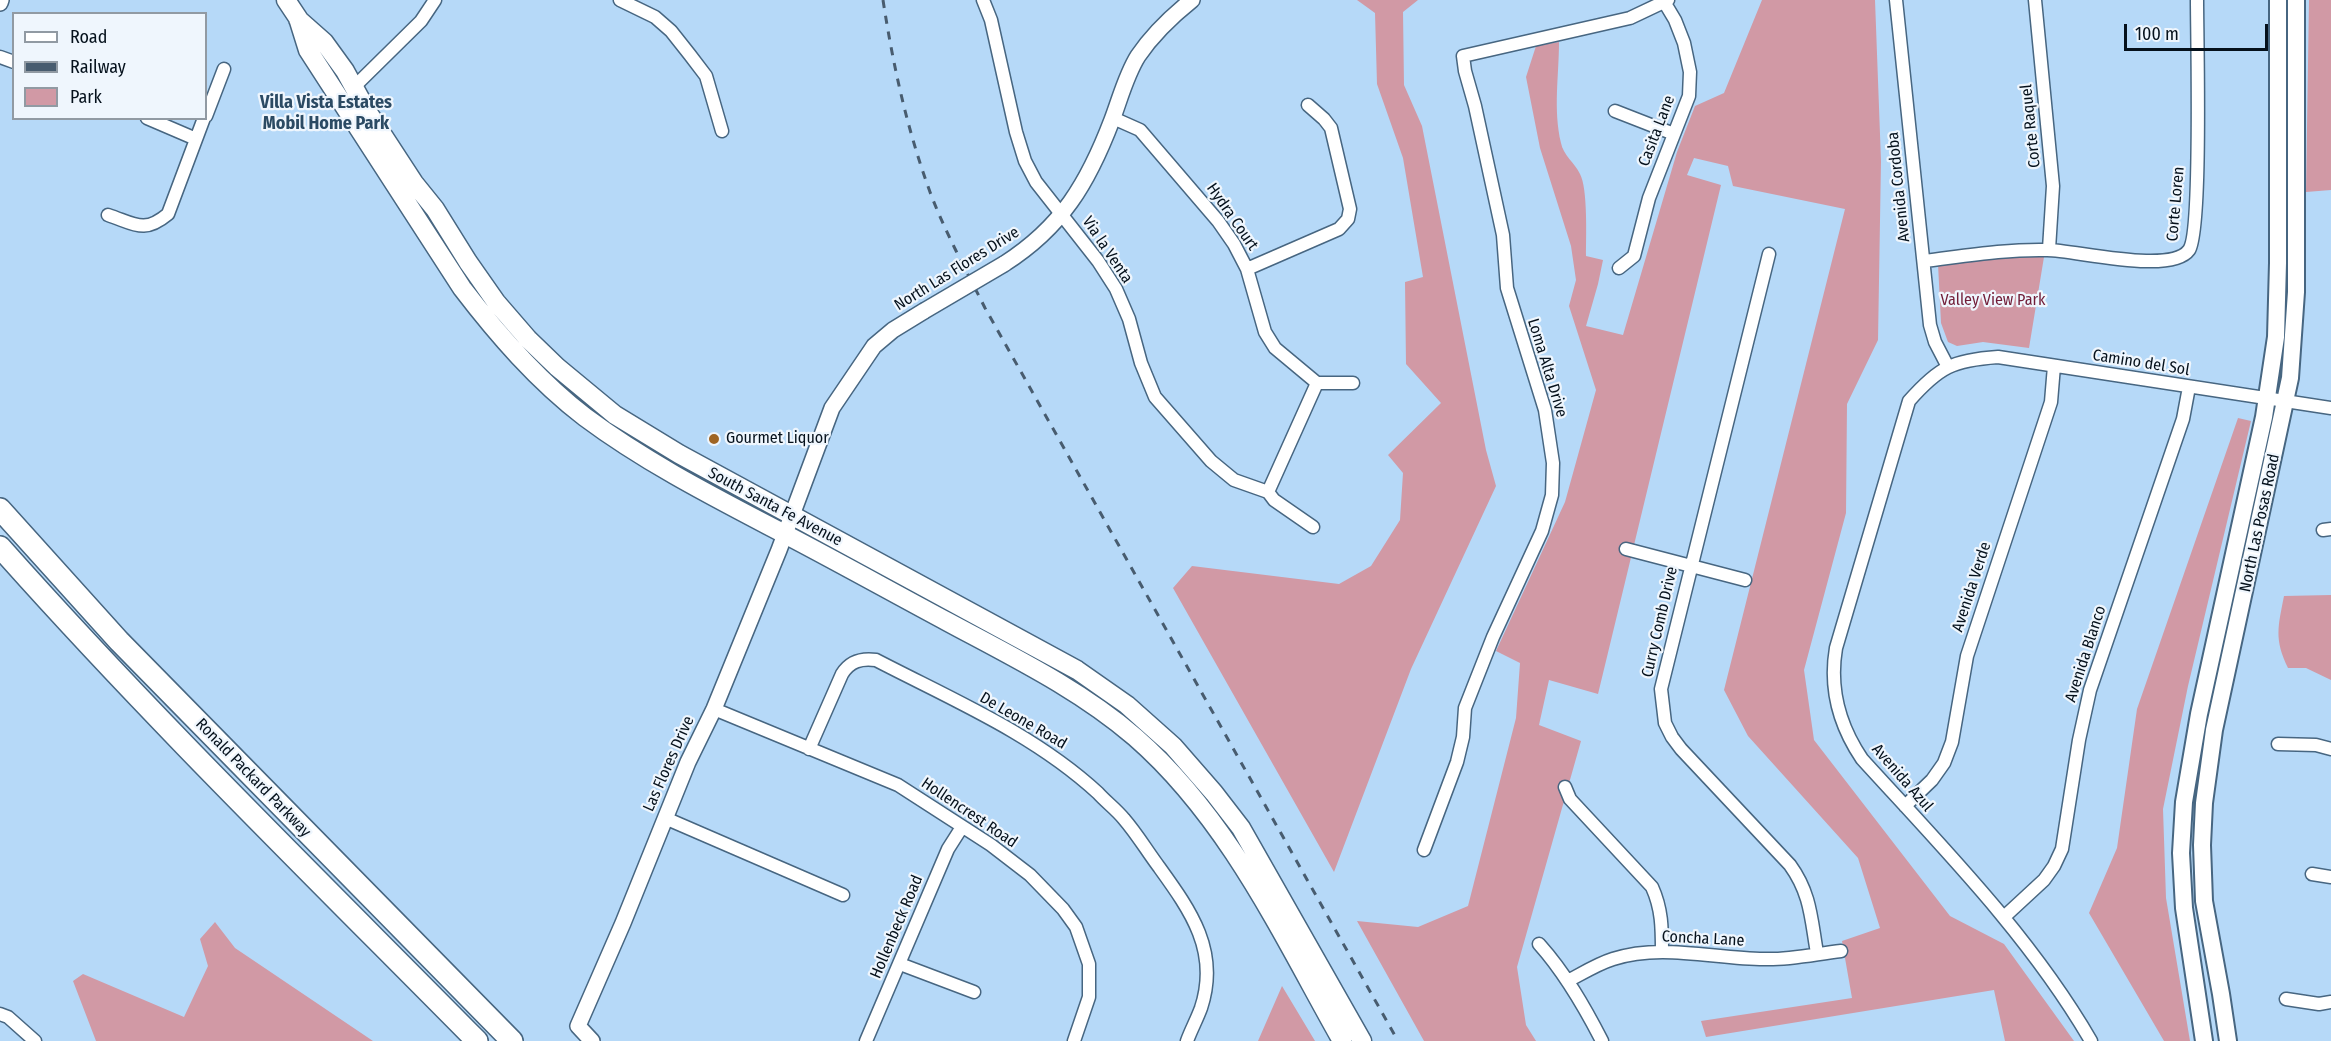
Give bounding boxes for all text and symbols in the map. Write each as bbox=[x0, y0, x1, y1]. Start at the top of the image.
legend bbox=[12, 12, 207, 120]
scale bar bbox=[2127, 12, 2271, 50]
text: 100 m bbox=[2135, 23, 2179, 45]
text: Road bbox=[70, 26, 107, 48]
text: Railway bbox=[70, 56, 126, 78]
street label: Corte Raquel bbox=[2017, 83, 2045, 169]
text: Park bbox=[70, 86, 102, 108]
district label: Villa Vista Estates Mobil Home Park bbox=[260, 92, 392, 134]
street label: Casita Lane bbox=[1635, 93, 1679, 169]
street label: Avenida Cordoba bbox=[1884, 131, 1914, 243]
street label: Corte Loren bbox=[2163, 166, 2189, 242]
street label: Hydra Court bbox=[1202, 180, 1262, 254]
street label: Via la Venta bbox=[1078, 213, 1136, 287]
street label: North Las Flores Drive bbox=[891, 223, 1023, 315]
park label: Valley View Park bbox=[1940, 291, 2046, 311]
street label: Loma Alta Drive bbox=[1523, 316, 1571, 420]
street label: Camino del Sol bbox=[2091, 346, 2191, 380]
place label: Gourmet Liquor bbox=[726, 429, 829, 449]
marker: Gourmet Liquor bbox=[707, 432, 721, 446]
street label: North Las Posas Road bbox=[2236, 452, 2284, 594]
street label: South Santa Fe Avenue bbox=[705, 463, 845, 551]
street label: Avenida Verde bbox=[1948, 540, 1996, 634]
street label: Curry Comb Drive bbox=[1638, 565, 1682, 679]
street label: Avenida Blanco bbox=[2061, 603, 2111, 705]
street label: De Leone Road bbox=[976, 688, 1070, 754]
street label: Las Flores Drive bbox=[639, 713, 699, 815]
street label: Ronald Packard Parkway bbox=[191, 715, 315, 841]
street label: Avenida Azul bbox=[1867, 740, 1937, 816]
street label: Hollencrest Road bbox=[917, 774, 1021, 852]
street label: Hollenbeck Road bbox=[867, 872, 927, 982]
street label: Concha Lane bbox=[1661, 927, 1745, 951]

